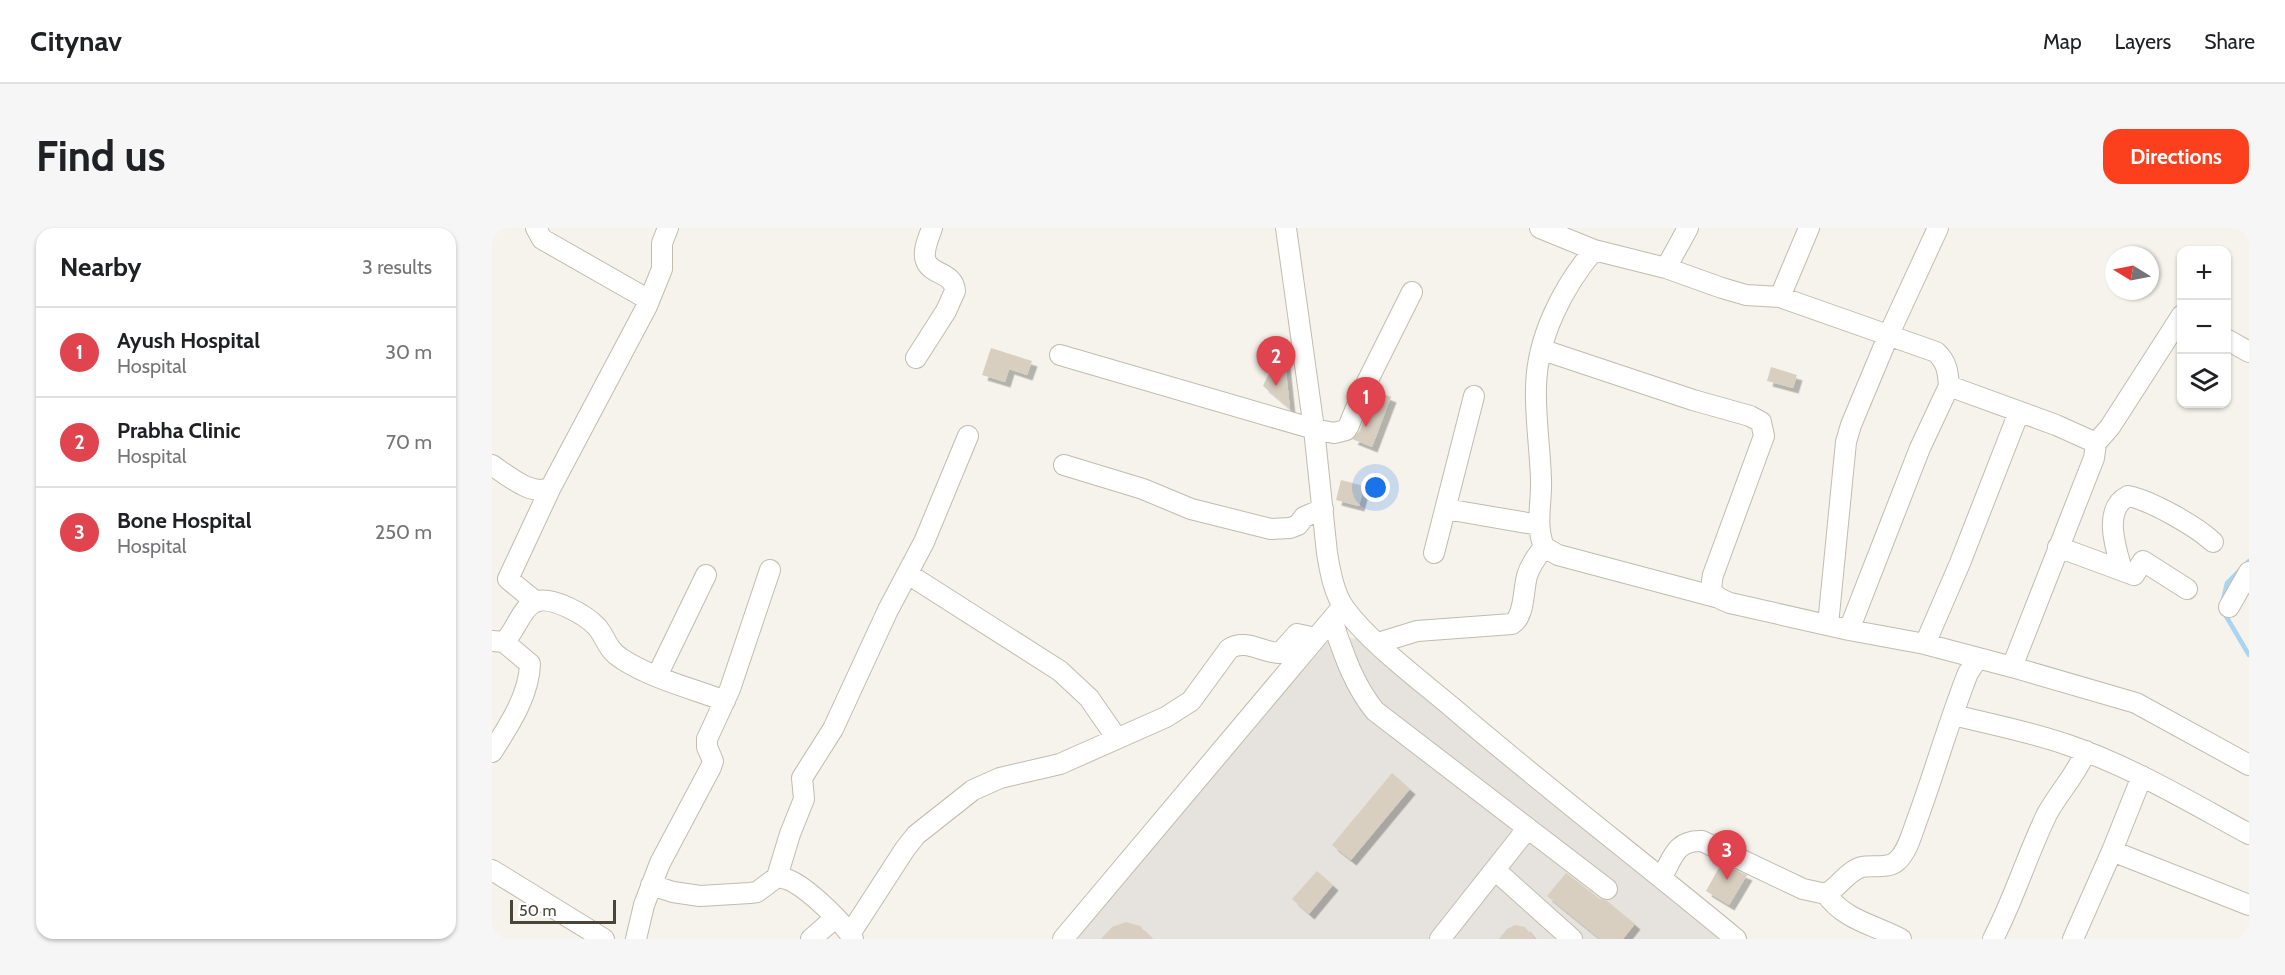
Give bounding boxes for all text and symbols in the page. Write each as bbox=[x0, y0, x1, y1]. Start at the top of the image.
text: Citynav bbox=[30, 24, 122, 58]
text: Map bbox=[2043, 29, 2082, 54]
text: Layers bbox=[2115, 29, 2171, 54]
text: Share bbox=[2204, 29, 2255, 54]
button: Directions bbox=[2103, 129, 2249, 184]
text: Find us bbox=[36, 130, 165, 182]
north arrow bbox=[2105, 246, 2159, 300]
map controls bbox=[2177, 246, 2231, 408]
button: + bbox=[2177, 246, 2231, 300]
text: Nearby bbox=[60, 251, 141, 283]
text: 3 results bbox=[362, 255, 432, 279]
button: − bbox=[2177, 300, 2231, 354]
text: Ayush Hospital bbox=[117, 327, 260, 354]
pin: 2 bbox=[1256, 336, 1296, 386]
text: 1 bbox=[76, 340, 83, 364]
text: 30 m bbox=[385, 340, 432, 364]
text: Hospital bbox=[117, 354, 187, 378]
button: layers bbox=[2177, 354, 2231, 408]
pin: 1 bbox=[1346, 378, 1386, 427]
text: Prabha Clinic bbox=[117, 417, 241, 444]
text: 2 bbox=[74, 430, 85, 454]
text: 70 m bbox=[386, 430, 432, 454]
text: Hospital bbox=[117, 444, 187, 468]
your location bbox=[1361, 473, 1390, 502]
text: Bone Hospital bbox=[117, 507, 252, 534]
text: 3 bbox=[74, 520, 85, 544]
text: 250 m bbox=[375, 520, 432, 544]
text: Hospital bbox=[117, 534, 187, 558]
pin: 3 bbox=[1708, 830, 1746, 880]
scale bar bbox=[510, 897, 616, 924]
text: 50 m bbox=[519, 901, 556, 920]

